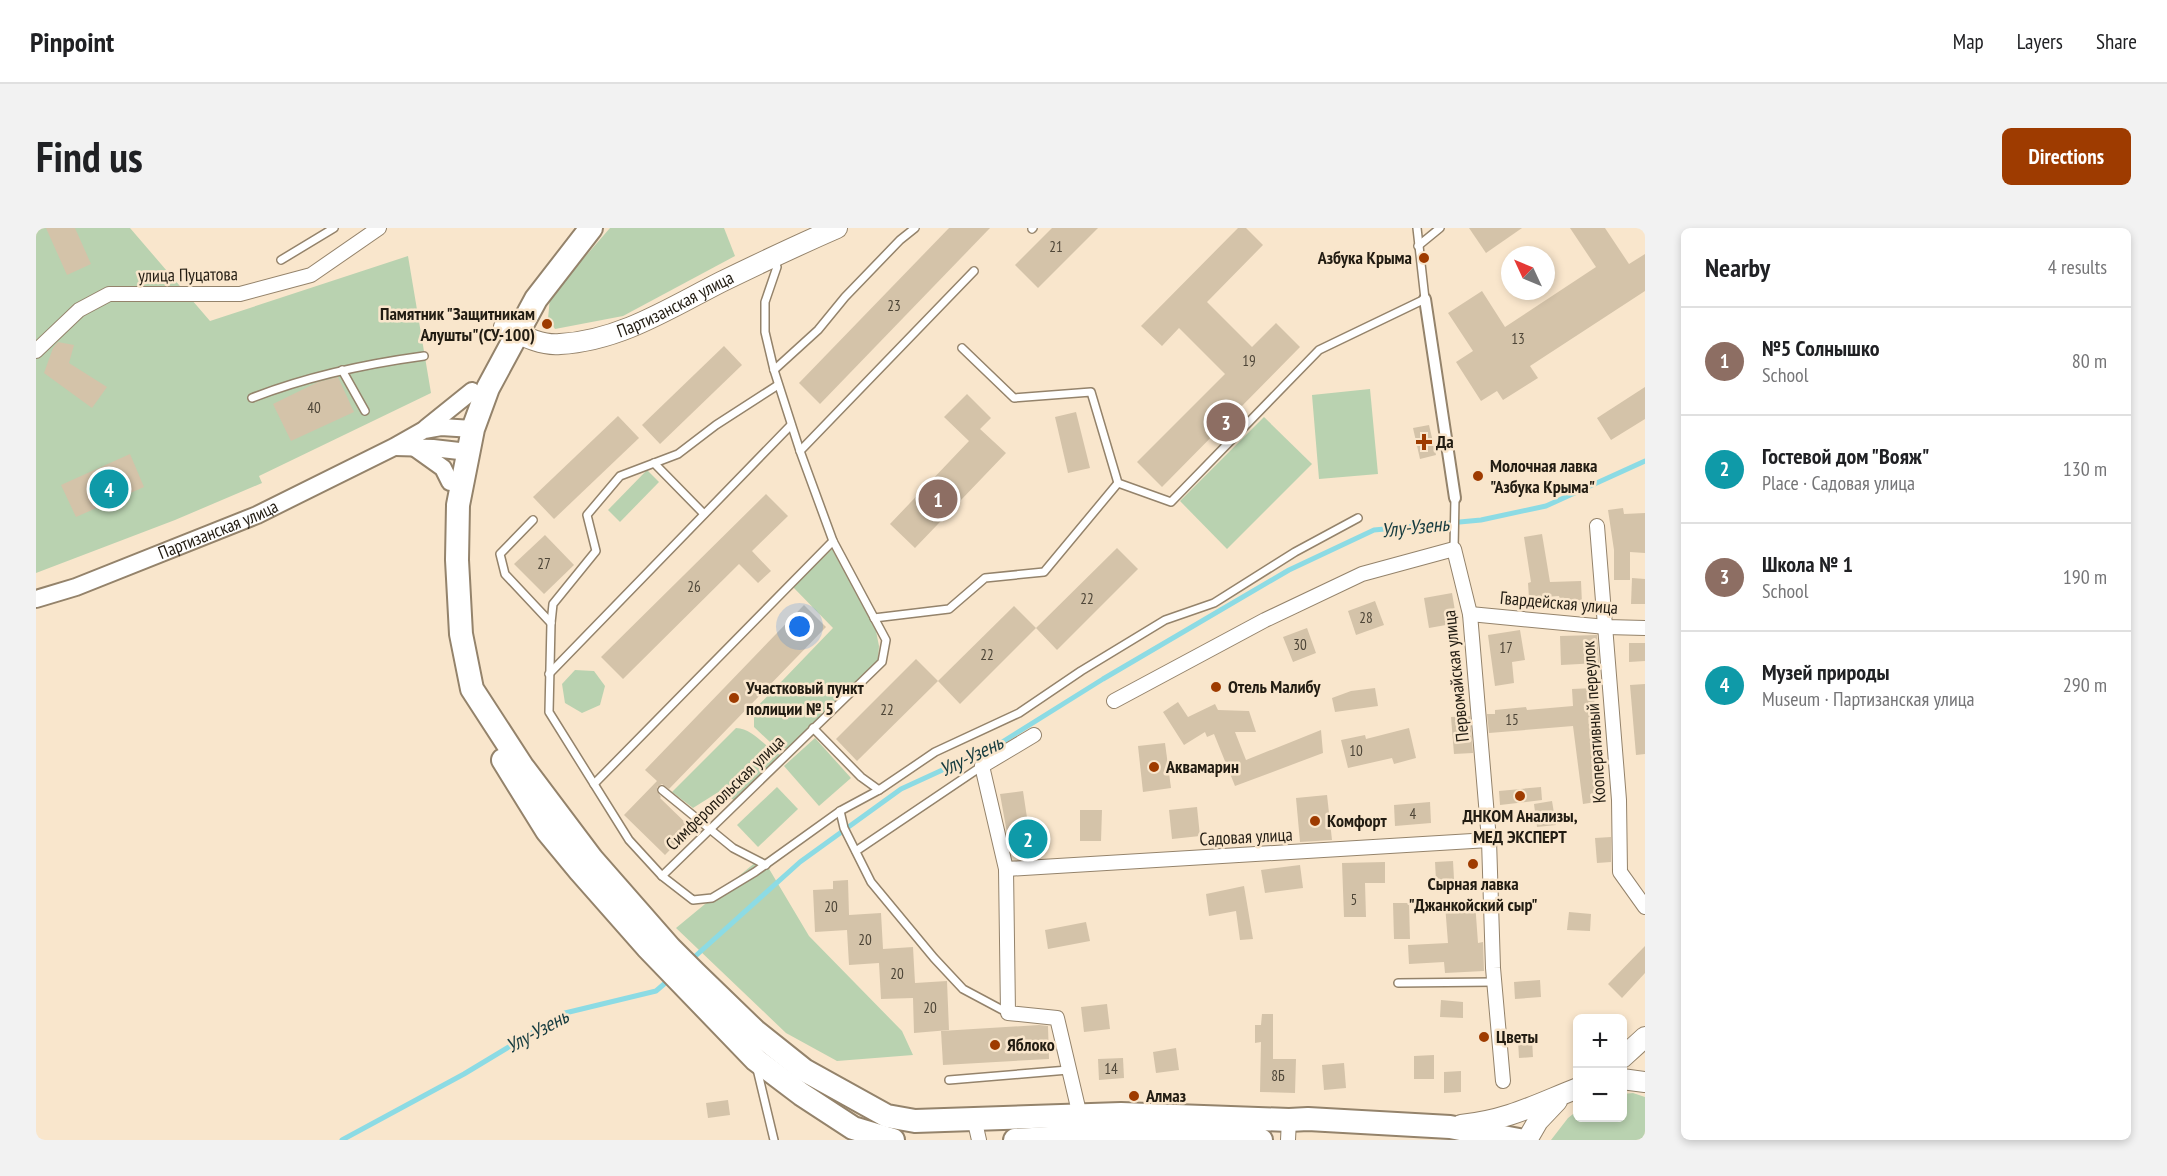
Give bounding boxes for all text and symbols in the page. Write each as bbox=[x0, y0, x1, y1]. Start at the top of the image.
text: Pinpoint bbox=[30, 23, 114, 60]
text: Map bbox=[1953, 28, 1984, 55]
text: Layers bbox=[2017, 28, 2063, 55]
text: Share bbox=[2096, 28, 2137, 55]
button: Directions bbox=[2002, 128, 2131, 185]
text: Find us bbox=[36, 129, 143, 184]
house number: 21 bbox=[1049, 237, 1063, 256]
place label: Азбука Крыма bbox=[1317, 246, 1412, 269]
north arrow bbox=[1501, 246, 1555, 300]
marker: Азбука Крыма bbox=[1417, 251, 1431, 265]
text: Nearby bbox=[1705, 251, 1770, 284]
text: 4 results bbox=[2048, 254, 2107, 280]
street label: улица Пуцатова bbox=[138, 262, 238, 287]
street label: Партизанская улица bbox=[613, 266, 737, 342]
house number: 23 bbox=[887, 296, 901, 315]
place label: Памятник "Защитникам Алушты"(СУ-100) bbox=[380, 302, 535, 346]
marker: Памятник "Защитникам Алушты"(СУ-100) bbox=[540, 317, 554, 331]
house number: 13 bbox=[1511, 329, 1525, 348]
text: №5 Солнышко bbox=[1762, 334, 1879, 362]
text: 1 bbox=[1720, 348, 1729, 374]
text: 80 m bbox=[2072, 348, 2107, 374]
house number: 19 bbox=[1242, 351, 1256, 370]
text: School bbox=[1762, 362, 1808, 388]
house number: 40 bbox=[307, 398, 321, 417]
pin: 3 bbox=[1206, 400, 1246, 444]
place label: Да bbox=[1436, 430, 1454, 453]
marker: Да bbox=[1417, 435, 1431, 449]
text: Гостевой дом "Вояж" bbox=[1762, 442, 1929, 470]
place label: Молочная лавка "Азбука Крыма" bbox=[1490, 454, 1598, 498]
text: 2 bbox=[1720, 456, 1729, 482]
text: 130 m bbox=[2063, 456, 2107, 482]
pin: 4 bbox=[90, 466, 128, 512]
marker: Молочная лавка "Азбука Крыма" bbox=[1471, 469, 1485, 483]
text: Place · Садовая улица bbox=[1762, 470, 1915, 496]
pin: 1 bbox=[918, 476, 958, 522]
street label: Партизанская улица bbox=[155, 494, 282, 564]
water label: Улу-Узень bbox=[1380, 510, 1451, 543]
text: Школа № 1 bbox=[1762, 550, 1853, 578]
house number: 27 bbox=[537, 554, 551, 573]
text: 3 bbox=[1720, 564, 1729, 590]
text: 190 m bbox=[2063, 564, 2107, 590]
house number: 26 bbox=[687, 577, 701, 596]
text: School bbox=[1762, 578, 1808, 604]
street label: Гвардейская улица bbox=[1499, 586, 1619, 619]
house number: 22 bbox=[1080, 589, 1094, 608]
house number: 28 bbox=[1359, 608, 1373, 627]
street label: Первомайская улица bbox=[1437, 609, 1474, 743]
your location bbox=[785, 612, 814, 641]
house number: 30 bbox=[1293, 635, 1307, 654]
house number: 17 bbox=[1499, 638, 1513, 657]
street label: Кооперативный переулок bbox=[1576, 640, 1611, 804]
house number: 22 bbox=[980, 645, 994, 664]
text: Музей природы bbox=[1762, 658, 1890, 686]
text: 4 bbox=[1720, 672, 1729, 698]
text: 290 m bbox=[2063, 672, 2107, 698]
place label: Отель Малибу bbox=[1228, 675, 1321, 698]
place label: Участковый пункт полиции № 5 bbox=[745, 676, 864, 720]
marker: Отель Малибу bbox=[1209, 680, 1223, 694]
text: Museum · Партизанская улица bbox=[1762, 686, 1975, 712]
marker: Участковый пункт полиции № 5 bbox=[727, 691, 741, 705]
house number: 22 bbox=[880, 700, 894, 719]
house number: 15 bbox=[1505, 710, 1519, 729]
water label: Улу-Узень bbox=[935, 729, 1008, 783]
street label: Симферопольская улица bbox=[660, 730, 789, 855]
house number: 10 bbox=[1349, 741, 1363, 760]
place label: Аквамарин bbox=[1165, 755, 1239, 778]
marker: Аквамарин bbox=[1147, 760, 1161, 774]
marker: ДНКОМ Анализы, МЕД ЭКСПЕРТ bbox=[1513, 789, 1527, 803]
house number: 4 bbox=[1410, 804, 1417, 823]
place label: ДНКОМ Анализы, МЕД ЭКСПЕРТ bbox=[1462, 804, 1578, 848]
place label: Комфорт bbox=[1327, 809, 1387, 832]
marker: Комфорт bbox=[1308, 814, 1322, 828]
pin: 2 bbox=[1008, 816, 1048, 862]
street label: Садовая улица bbox=[1199, 823, 1293, 850]
marker: Сырная лавка "Джанкойский сыр" bbox=[1466, 857, 1480, 871]
place label: Сырная лавка "Джанкойский сыр" bbox=[1408, 872, 1538, 916]
house number: 5 bbox=[1351, 890, 1357, 909]
house number: 20 bbox=[824, 897, 838, 916]
house number: 20 bbox=[858, 930, 872, 949]
house number: 20 bbox=[890, 964, 904, 983]
house number: 20 bbox=[923, 998, 937, 1017]
water label: Улу-Узень bbox=[501, 1003, 574, 1059]
map controls bbox=[1573, 1014, 1627, 1122]
button: + bbox=[1573, 1014, 1627, 1068]
place label: Цветы bbox=[1496, 1025, 1538, 1048]
marker: Цветы bbox=[1477, 1030, 1491, 1044]
place label: Яблоко bbox=[1007, 1033, 1055, 1056]
marker: Яблоко bbox=[988, 1038, 1002, 1052]
house number: 14 bbox=[1104, 1059, 1118, 1078]
house number: 8Б bbox=[1271, 1066, 1285, 1085]
button: − bbox=[1573, 1068, 1627, 1122]
place label: Алмаз bbox=[1145, 1084, 1186, 1107]
marker: Алмаз bbox=[1127, 1089, 1141, 1103]

